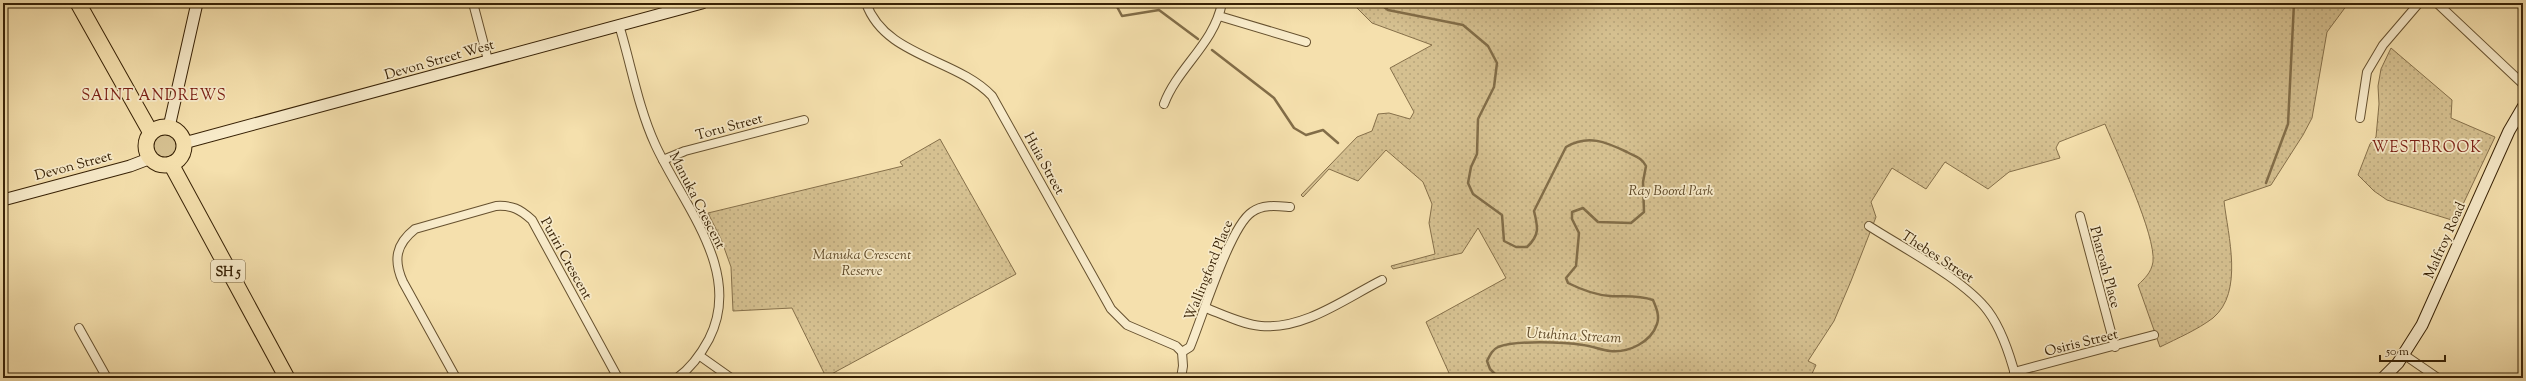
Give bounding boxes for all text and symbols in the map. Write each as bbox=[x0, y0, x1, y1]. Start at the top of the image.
street label: Devon Street West bbox=[382, 36, 497, 86]
district label: SAINT ANDREWS bbox=[81, 86, 227, 107]
street label: Toru Street bbox=[694, 109, 765, 146]
street label: Huia Street bbox=[1018, 129, 1069, 199]
district label: WESTBROOK bbox=[2372, 138, 2482, 159]
street label: Devon Street bbox=[33, 147, 115, 187]
street label: Manuka Crescent bbox=[663, 149, 729, 253]
park label: Ray Boord Park bbox=[1629, 182, 1714, 202]
street label: Malfroy Road bbox=[2420, 199, 2472, 282]
street label: Puriri Crescent bbox=[534, 214, 596, 304]
street label: Wallingford Place bbox=[1181, 217, 1239, 324]
street label: Pharoah Place bbox=[2084, 224, 2125, 311]
street label: Thebes Street bbox=[1897, 227, 1977, 289]
park label: Manuka Crescent Reserve bbox=[813, 246, 911, 282]
road number: SH 5 bbox=[211, 260, 245, 282]
water label: Utuhina Stream bbox=[1526, 324, 1623, 350]
street label: Osiris Street bbox=[2043, 325, 2121, 363]
scale bar bbox=[2380, 337, 2445, 363]
text: 50 m bbox=[2385, 343, 2409, 361]

